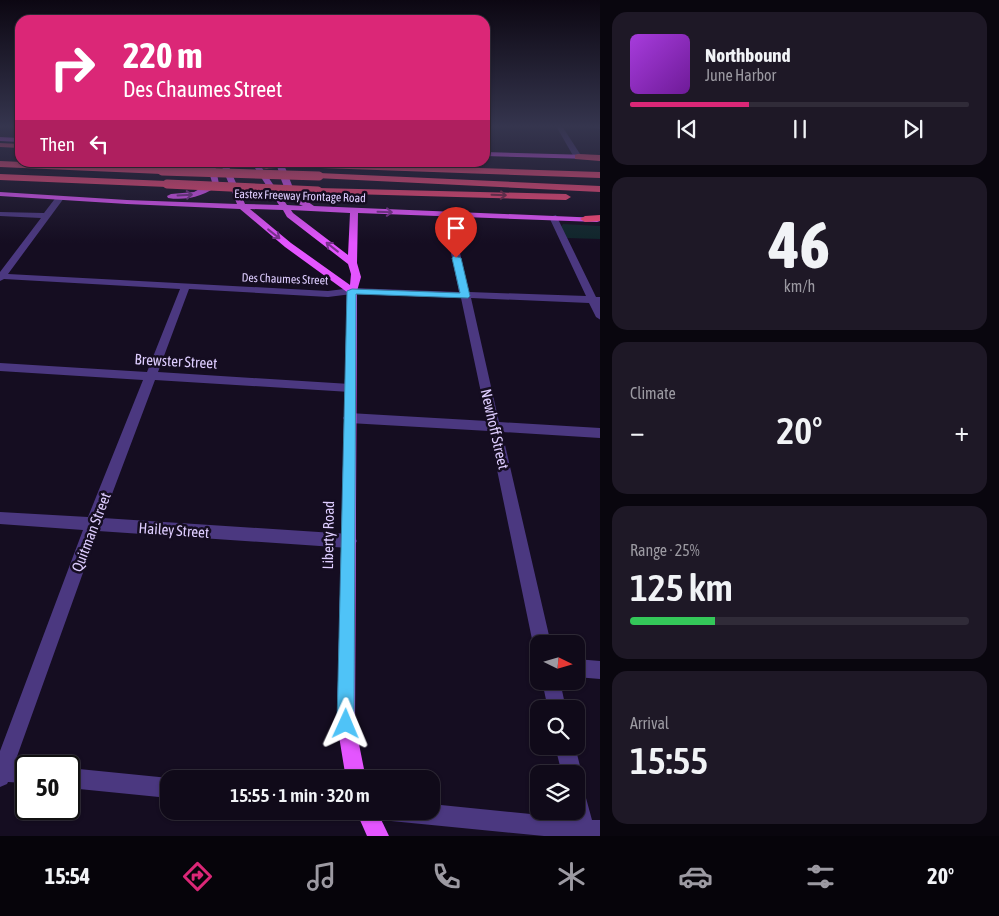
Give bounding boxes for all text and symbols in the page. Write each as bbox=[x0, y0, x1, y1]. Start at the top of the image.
icon: right bbox=[40, 35, 105, 100]
text: 220 m bbox=[123, 35, 202, 75]
text: Northbound bbox=[705, 44, 791, 66]
text: June Harbor bbox=[705, 66, 776, 84]
text: Des Chaumes Street bbox=[123, 76, 282, 102]
icon: previous bbox=[673, 115, 701, 143]
icon: pause bbox=[786, 115, 814, 143]
icon: next bbox=[899, 115, 927, 143]
icon: left bbox=[85, 130, 113, 158]
text: Then bbox=[40, 133, 75, 155]
street label: Eastex Freeway Frontage Road bbox=[234, 187, 366, 205]
one-way arrow bbox=[490, 190, 507, 200]
one-way arrow bbox=[177, 191, 193, 200]
one-way arrow bbox=[377, 207, 393, 216]
pin bbox=[435, 207, 477, 258]
text: 46 bbox=[769, 207, 830, 282]
icon: arrive bbox=[442, 214, 470, 242]
one-way arrow bbox=[268, 229, 281, 240]
one-way arrow bbox=[325, 242, 339, 252]
street label: Des Chaumes Street bbox=[241, 270, 329, 288]
text: km/h bbox=[784, 277, 815, 295]
street label: Brewster Street bbox=[134, 350, 218, 372]
text: Climate bbox=[630, 384, 676, 402]
street label: Newhoff Street bbox=[478, 387, 512, 471]
text: 20° bbox=[776, 409, 823, 452]
text: − bbox=[630, 415, 645, 447]
text: + bbox=[954, 415, 969, 447]
street label: Quitman Street bbox=[68, 490, 114, 574]
street label: Liberty Road bbox=[319, 501, 337, 569]
street label: Hailey Street bbox=[138, 519, 210, 541]
text: Range · 25% bbox=[630, 541, 700, 559]
text: 125 km bbox=[630, 566, 733, 609]
north arrow bbox=[530, 635, 585, 690]
map controls bbox=[530, 635, 585, 820]
position arrow bbox=[319, 697, 371, 749]
button: search bbox=[530, 700, 585, 755]
text: Arrival bbox=[630, 714, 669, 732]
text: 15:55 bbox=[630, 739, 708, 782]
speed limit sign: 50 bbox=[15, 755, 80, 820]
button: layers bbox=[530, 765, 585, 820]
text: 15:55 · 1 min · 320 m bbox=[230, 784, 370, 806]
icon: directions bbox=[180, 859, 215, 894]
icon: music bbox=[304, 859, 339, 894]
icon: phone bbox=[429, 859, 464, 894]
icon: climate bbox=[554, 859, 589, 894]
icon: car bbox=[678, 859, 713, 894]
icon: filters bbox=[803, 859, 838, 894]
text: 15:54 bbox=[45, 863, 90, 889]
text: 20° bbox=[927, 863, 954, 889]

